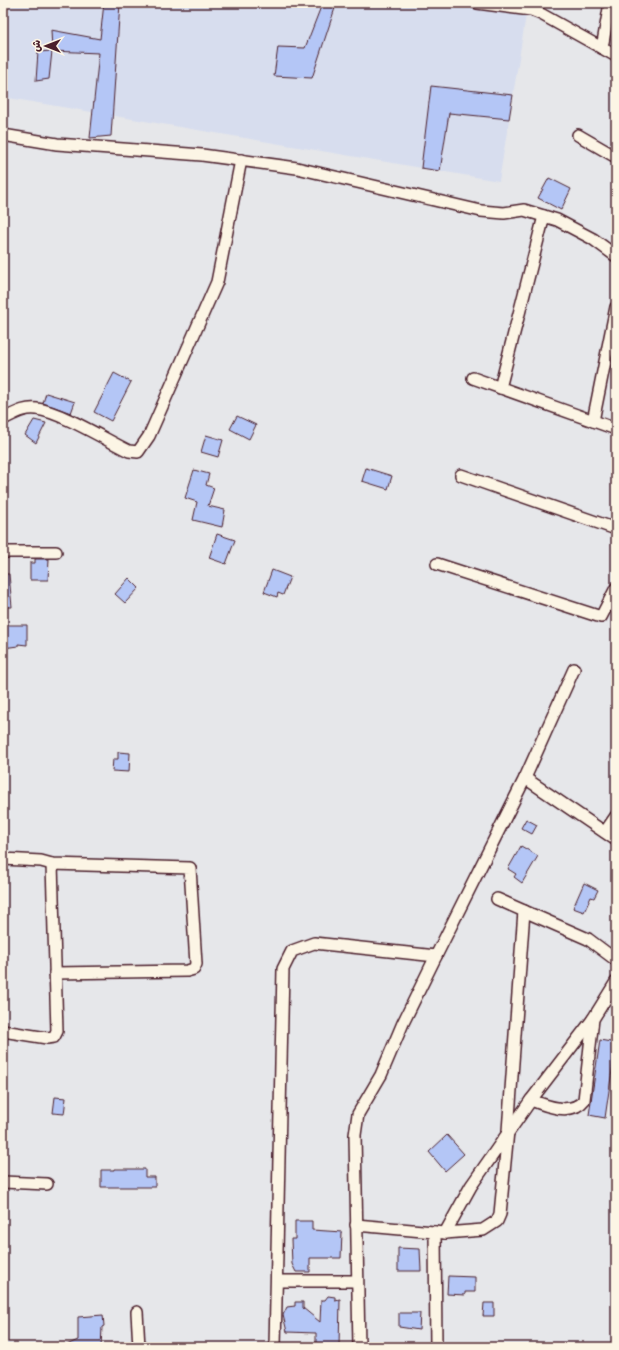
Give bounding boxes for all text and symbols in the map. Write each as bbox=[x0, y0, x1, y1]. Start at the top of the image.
north arrow bbox=[26, 26, 66, 66]
text: ش bbox=[30, 40, 44, 52]

